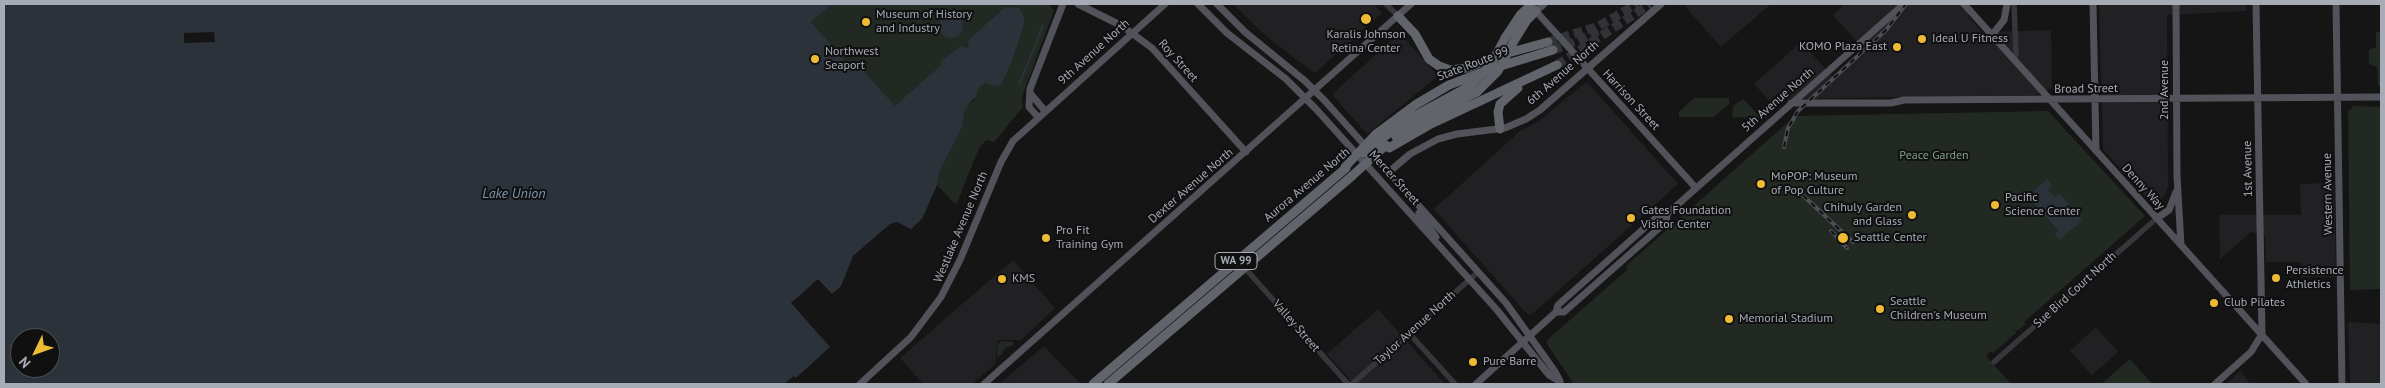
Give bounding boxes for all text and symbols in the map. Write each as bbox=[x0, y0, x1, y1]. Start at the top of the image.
place label: Museum of History and Industry bbox=[876, 8, 972, 36]
marker: Karalis Johnson Retina Center bbox=[1359, 12, 1373, 26]
marker: Museum of History and Industry bbox=[860, 16, 872, 28]
street label: 9th Avenue North bbox=[1056, 16, 1132, 88]
place label: Karalis Johnson Retina Center bbox=[1326, 28, 1406, 56]
place label: Ideal U Fitness bbox=[1932, 32, 2008, 46]
marker: Ideal U Fitness bbox=[1916, 33, 1928, 45]
street label: Roy Street bbox=[1155, 37, 1201, 85]
street label: 6th Avenue North bbox=[1524, 38, 1602, 108]
place label: KOMO Plaza East bbox=[1799, 40, 1887, 54]
marker: KOMO Plaza East bbox=[1891, 41, 1903, 53]
street label: State Route 99 bbox=[1435, 44, 1511, 84]
place label: Northwest Seaport bbox=[825, 45, 878, 73]
marker: Northwest Seaport bbox=[809, 53, 821, 65]
street label: 2nd Avenue bbox=[2158, 60, 2172, 120]
street label: 5th Avenue North bbox=[1739, 65, 1817, 135]
street label: Harrison Street bbox=[1599, 67, 1663, 133]
street label: Broad Street bbox=[2054, 81, 2118, 97]
street label: 1st Avenue bbox=[2240, 141, 2256, 197]
street label: Dexter Avenue North bbox=[1146, 145, 1236, 227]
street label: Aurora Avenue North bbox=[1261, 145, 1353, 225]
street label: Mercer Street bbox=[1366, 148, 1422, 208]
park label: Peace Garden bbox=[1899, 149, 1969, 163]
street label: Western Avenue bbox=[2320, 153, 2336, 235]
street label: Denny Way bbox=[2119, 161, 2167, 213]
street label: Westlake Avenue North bbox=[931, 169, 991, 285]
place label: MoPOP: Museum of Pop Culture bbox=[1771, 170, 1857, 198]
marker: MoPOP: Museum of Pop Culture bbox=[1755, 178, 1767, 190]
water label: Lake Union bbox=[482, 186, 546, 202]
place label: Pacific Science Center bbox=[2005, 191, 2080, 219]
marker: Pacific Science Center bbox=[1989, 199, 2001, 211]
place label: Chihuly Garden and Glass bbox=[1824, 201, 1902, 229]
place label: Gates Foundation Visitor Center bbox=[1641, 204, 1731, 232]
marker: Chihuly Garden and Glass bbox=[1906, 209, 1918, 221]
marker: Gates Foundation Visitor Center bbox=[1625, 212, 1637, 224]
place label: Pro Fit Training Gym bbox=[1056, 224, 1123, 252]
marker: Seattle Center bbox=[1836, 231, 1850, 245]
place label: Seattle Center bbox=[1854, 231, 1927, 245]
marker: Pro Fit Training Gym bbox=[1040, 232, 1052, 244]
street label: Sue Bird Court North bbox=[2031, 249, 2119, 331]
road number: WA 99 bbox=[1215, 252, 1257, 270]
place label: Persistence Athletics bbox=[2286, 264, 2344, 292]
place label: KMS bbox=[1012, 272, 1035, 286]
marker: Persistence Athletics bbox=[2270, 272, 2282, 284]
marker: KMS bbox=[996, 273, 1008, 285]
street label: Taylor Avenue North bbox=[1371, 288, 1459, 368]
place label: Seattle Children's Museum bbox=[1890, 295, 1987, 323]
place label: Club Pilates bbox=[2224, 296, 2285, 310]
street label: Valley Street bbox=[1269, 297, 1323, 355]
marker: Club Pilates bbox=[2208, 297, 2220, 309]
marker: Seattle Children's Museum bbox=[1874, 303, 1886, 315]
place label: Memorial Stadium bbox=[1739, 312, 1833, 326]
marker: Memorial Stadium bbox=[1723, 313, 1735, 325]
north arrow bbox=[10, 328, 60, 378]
text: N bbox=[15, 353, 34, 372]
place label: Pure Barre bbox=[1483, 355, 1536, 369]
marker: Pure Barre bbox=[1467, 356, 1479, 368]

